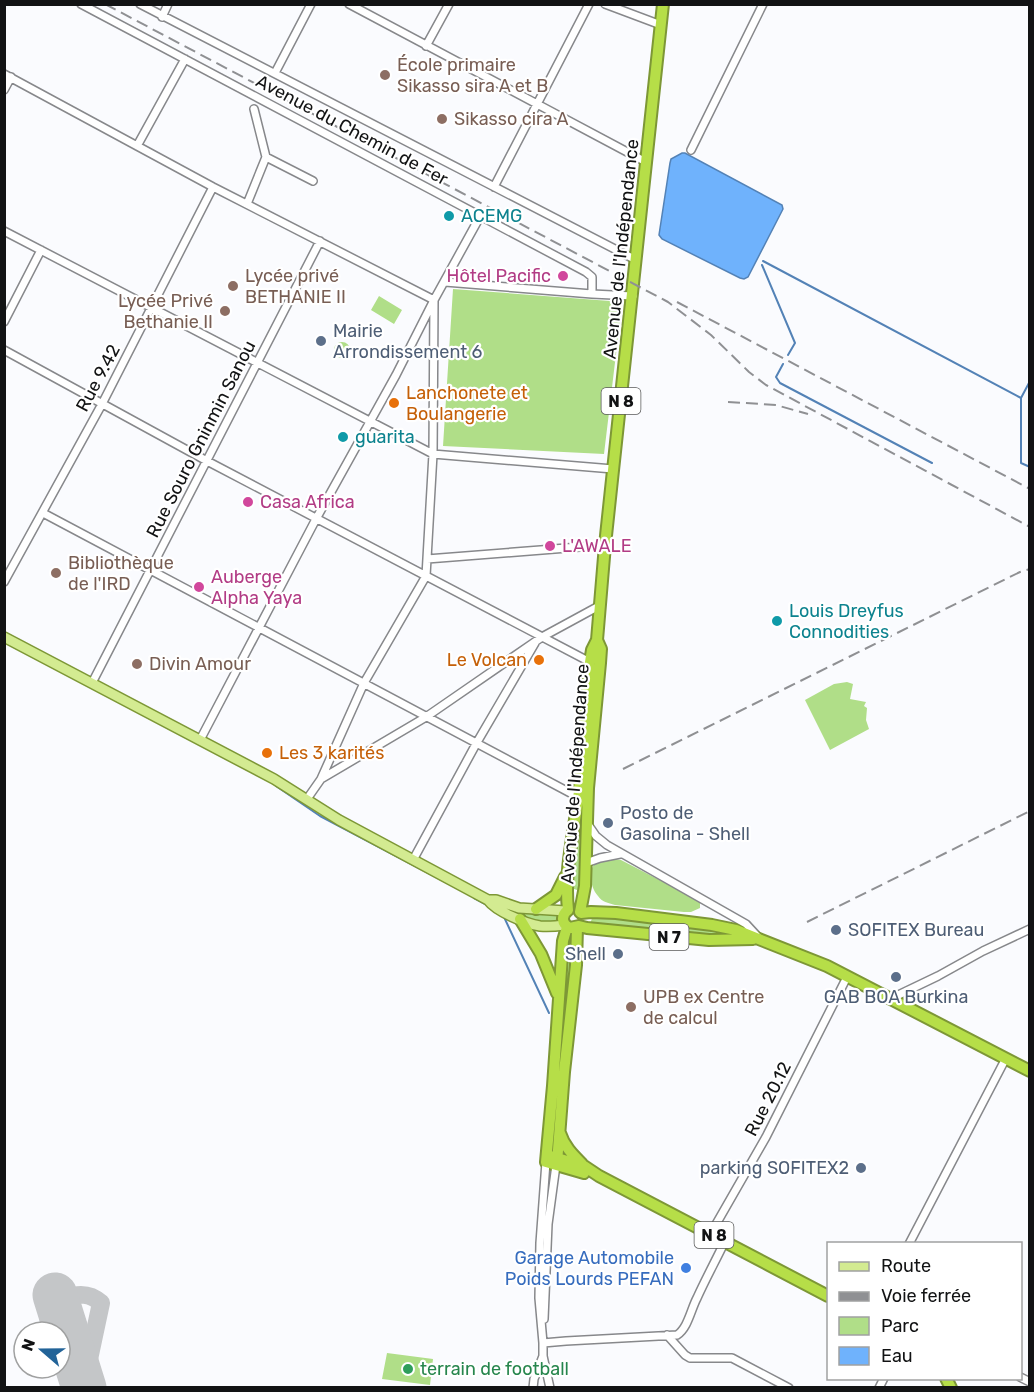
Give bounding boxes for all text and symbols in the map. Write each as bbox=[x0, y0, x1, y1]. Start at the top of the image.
place label: École primaire Sikasso sira A et B bbox=[397, 54, 548, 97]
marker: École primaire Sikasso sira A et B bbox=[378, 68, 392, 82]
street label: Avenue du Chemin de Fer bbox=[252, 70, 452, 190]
place label: Sikasso cira A bbox=[454, 108, 569, 130]
marker: Sikasso cira A bbox=[435, 112, 449, 126]
street label: Avenue de l'Indépendance bbox=[599, 138, 643, 360]
place label: ACEMG bbox=[461, 205, 522, 227]
marker: ACEMG bbox=[442, 209, 456, 223]
place label: Lycée privé BETHANIE II bbox=[245, 265, 346, 308]
place label: Hôtel Pacific bbox=[447, 265, 551, 287]
marker: Hôtel Pacific bbox=[556, 269, 570, 283]
marker: Lycée privé BETHANIE II bbox=[226, 279, 240, 293]
place label: Lycée Privé Bethanie II bbox=[118, 290, 213, 333]
marker: Lycée Privé Bethanie II bbox=[218, 304, 232, 318]
place label: Mairie Arrondissement 6 bbox=[333, 320, 483, 363]
marker: Mairie Arrondissement 6 bbox=[314, 334, 328, 348]
street label: Rue Souro Gninmin Sanou bbox=[142, 337, 260, 541]
street label: Rue 9.42 bbox=[71, 341, 125, 415]
place label: Lanchonete et Boulangerie bbox=[406, 382, 528, 425]
road number: N 8 bbox=[602, 388, 640, 414]
marker: Lanchonete et Boulangerie bbox=[387, 396, 401, 410]
place label: guarita bbox=[355, 426, 415, 448]
marker: guarita bbox=[336, 430, 350, 444]
place label: Casa Africa bbox=[260, 491, 355, 513]
marker: Casa Africa bbox=[241, 495, 255, 509]
place label: L'AWALE bbox=[562, 535, 632, 557]
marker: L'AWALE bbox=[543, 539, 557, 553]
place label: Bibliothèque de l'IRD bbox=[68, 552, 174, 595]
marker: Bibliothèque de l'IRD bbox=[49, 566, 63, 580]
place label: Auberge Alpha Yaya bbox=[211, 566, 302, 609]
marker: Auberge Alpha Yaya bbox=[192, 580, 206, 594]
place label: Louis Dreyfus Connodities bbox=[789, 600, 904, 643]
marker: Louis Dreyfus Connodities bbox=[770, 614, 784, 628]
place label: Le Volcan bbox=[447, 649, 527, 671]
place label: Divin Amour bbox=[149, 653, 251, 675]
marker: Le Volcan bbox=[532, 653, 546, 667]
marker: Divin Amour bbox=[130, 657, 144, 671]
street label: Avenue de l'Indépendance bbox=[556, 663, 594, 885]
place label: Les 3 karités bbox=[279, 742, 384, 764]
marker: Les 3 karités bbox=[260, 746, 274, 760]
place label: Posto de Gasolina - Shell bbox=[620, 802, 750, 845]
marker: Posto de Gasolina - Shell bbox=[601, 816, 615, 830]
place label: SOFITEX Bureau bbox=[848, 919, 984, 941]
marker: SOFITEX Bureau bbox=[829, 923, 843, 937]
road number: N 7 bbox=[650, 924, 688, 950]
place label: Shell bbox=[565, 943, 606, 965]
marker: Shell bbox=[611, 947, 625, 961]
marker: GAB BOA Burkina bbox=[889, 970, 903, 984]
place label: UPB ex Centre de calcul bbox=[643, 986, 764, 1029]
place label: GAB BOA Burkina bbox=[824, 986, 968, 1008]
marker: UPB ex Centre de calcul bbox=[624, 1000, 638, 1014]
street label: Rue 20.12 bbox=[740, 1058, 796, 1140]
place label: parking SOFITEX2 bbox=[700, 1157, 849, 1179]
marker: parking SOFITEX2 bbox=[854, 1161, 868, 1175]
road number: N 8 bbox=[694, 1222, 734, 1248]
legend bbox=[827, 1242, 1022, 1380]
place label: Garage Automobile Poids Lourds PEFAN bbox=[505, 1247, 674, 1290]
text: Route bbox=[881, 1255, 931, 1277]
marker: Garage Automobile Poids Lourds PEFAN bbox=[679, 1261, 693, 1275]
text: Voie ferrée bbox=[881, 1285, 971, 1307]
text: Parc bbox=[881, 1315, 919, 1337]
north arrow bbox=[12, 1320, 72, 1380]
text: N bbox=[17, 1336, 39, 1354]
text: Eau bbox=[881, 1345, 913, 1367]
place label: terrain de football bbox=[420, 1358, 569, 1380]
marker: terrain de football bbox=[401, 1362, 415, 1376]

